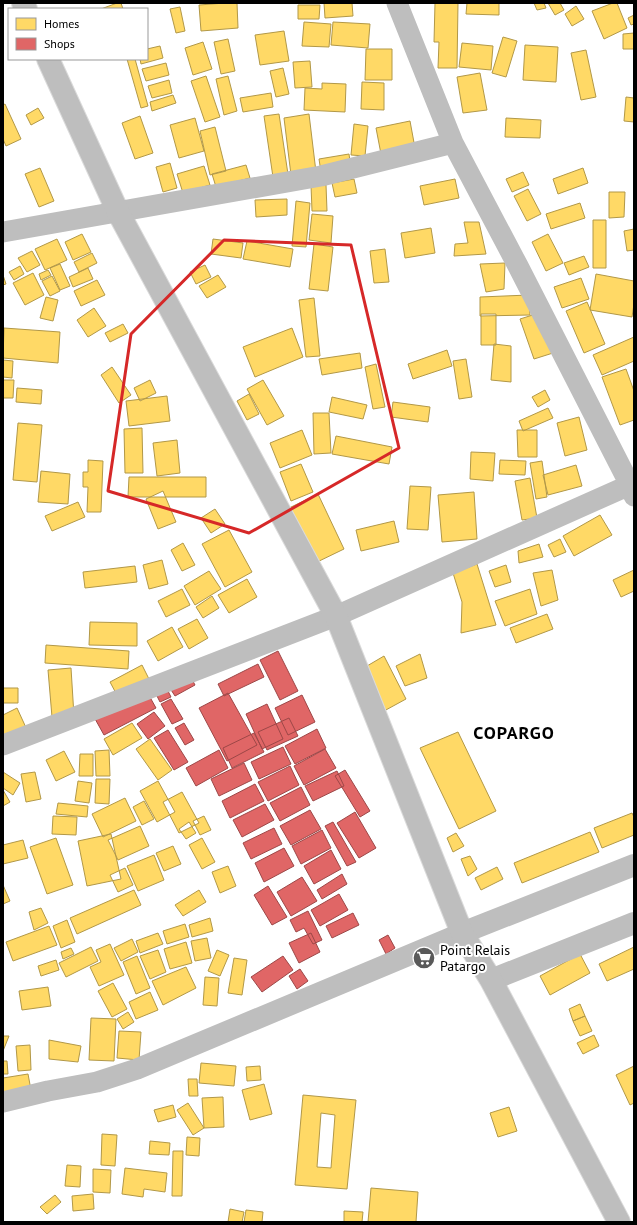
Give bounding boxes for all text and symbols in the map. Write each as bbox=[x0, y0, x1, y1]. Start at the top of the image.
legend bbox=[8, 8, 148, 60]
text: Homes bbox=[44, 16, 79, 31]
text: Shops bbox=[44, 36, 75, 51]
district label: COPARGO bbox=[473, 721, 555, 744]
place label: Point Relais Patargo bbox=[440, 941, 510, 975]
supermarket icon: Point Relais Patargo bbox=[411, 945, 437, 971]

